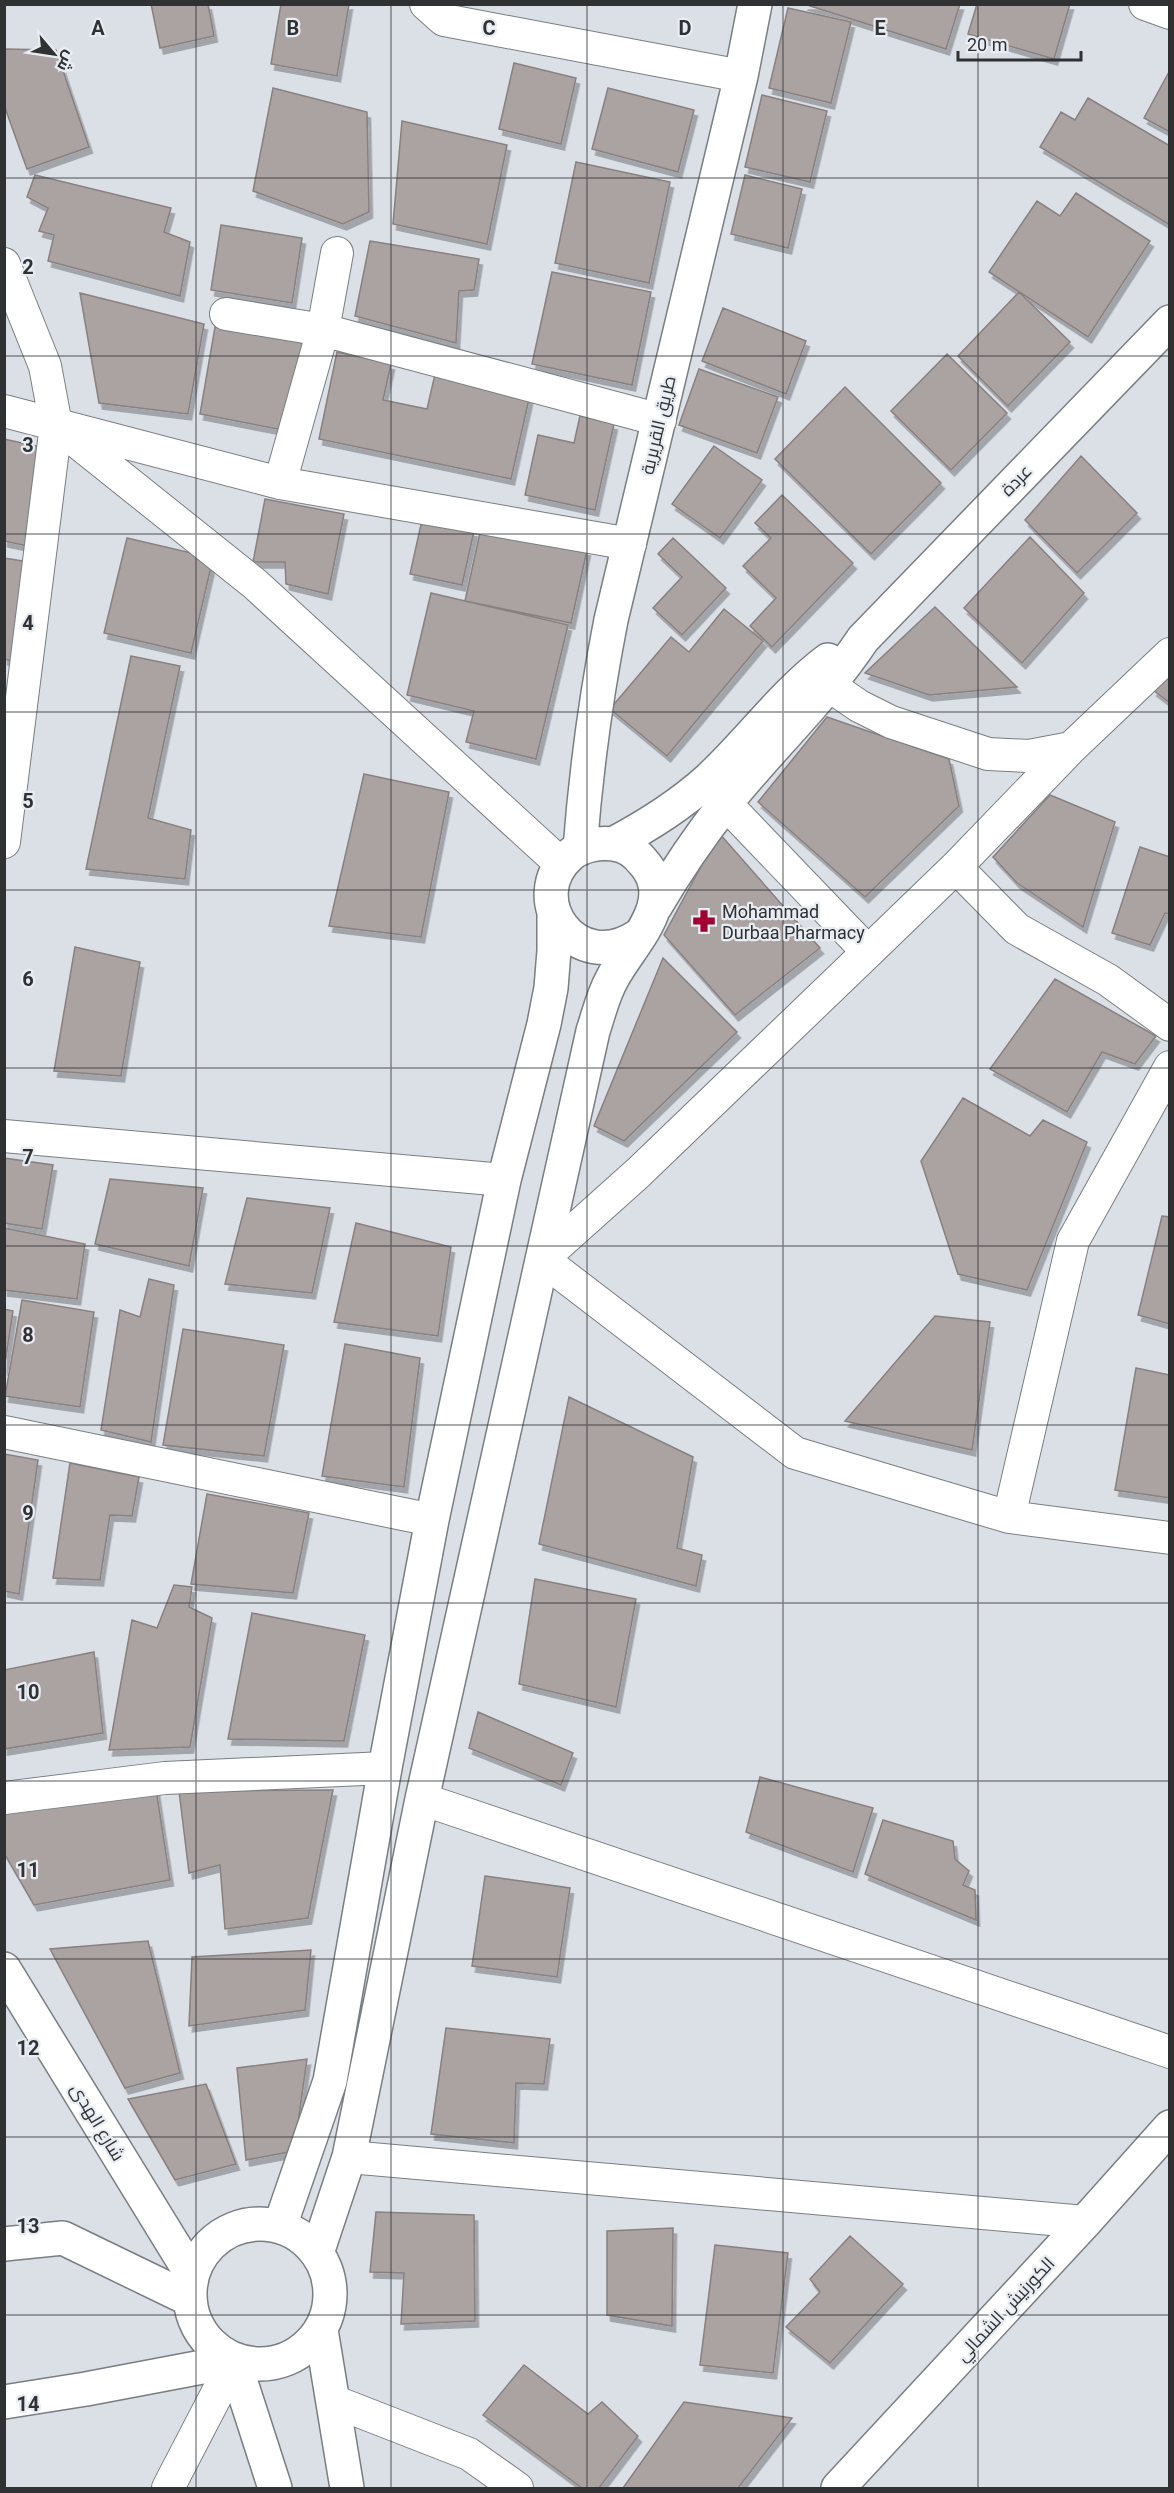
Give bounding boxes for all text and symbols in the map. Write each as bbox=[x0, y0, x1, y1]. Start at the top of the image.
text: A bbox=[91, 16, 105, 40]
text: B bbox=[287, 16, 299, 40]
text: C bbox=[482, 16, 496, 40]
text: D bbox=[679, 16, 692, 40]
text: E bbox=[874, 16, 886, 40]
north arrow bbox=[24, 24, 84, 84]
scale bar bbox=[958, 24, 1081, 62]
text: 20 m bbox=[967, 34, 1007, 55]
text: ش bbox=[53, 47, 80, 75]
text: 2 bbox=[22, 255, 34, 279]
street label: طريق القريرية bbox=[636, 374, 681, 477]
text: 3 bbox=[22, 433, 34, 457]
street label: عردة bbox=[996, 460, 1037, 501]
text: 4 bbox=[22, 611, 34, 635]
text: 5 bbox=[22, 789, 34, 813]
place label: Mohammad Durbaa Pharmacy bbox=[722, 901, 865, 943]
pharmacy icon: Mohammad Durbaa Pharmacy bbox=[691, 908, 717, 934]
text: 6 bbox=[22, 967, 34, 991]
text: 7 bbox=[22, 1145, 34, 1169]
text: 8 bbox=[22, 1323, 34, 1347]
text: 9 bbox=[22, 1501, 34, 1525]
text: 10 bbox=[17, 1680, 39, 1704]
text: 11 bbox=[17, 1858, 39, 1882]
text: 12 bbox=[17, 2036, 39, 2060]
street label: شارع الهدى bbox=[65, 2079, 129, 2166]
text: 13 bbox=[17, 2214, 39, 2238]
street label: الكورنيش الشمالي bbox=[951, 2253, 1062, 2368]
text: 14 bbox=[17, 2392, 39, 2416]

